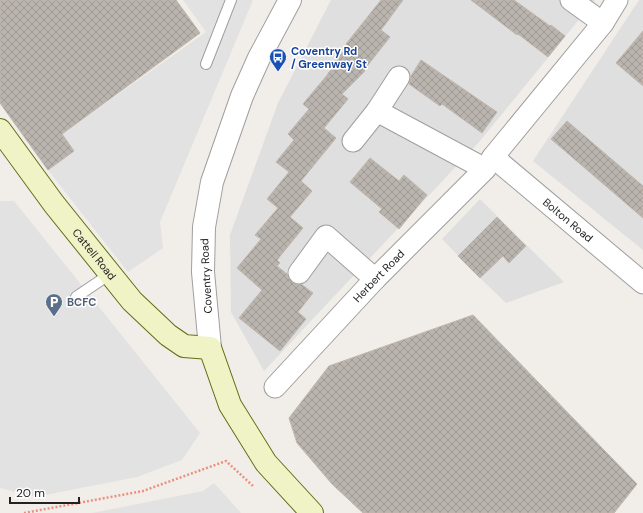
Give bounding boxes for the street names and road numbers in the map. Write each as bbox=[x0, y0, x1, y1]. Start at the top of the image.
street label: Bolton Road bbox=[540, 195, 596, 245]
street label: Cattell Road bbox=[69, 226, 119, 283]
street label: Coventry Road bbox=[197, 238, 215, 314]
street label: Herbert Road bbox=[350, 247, 407, 305]

